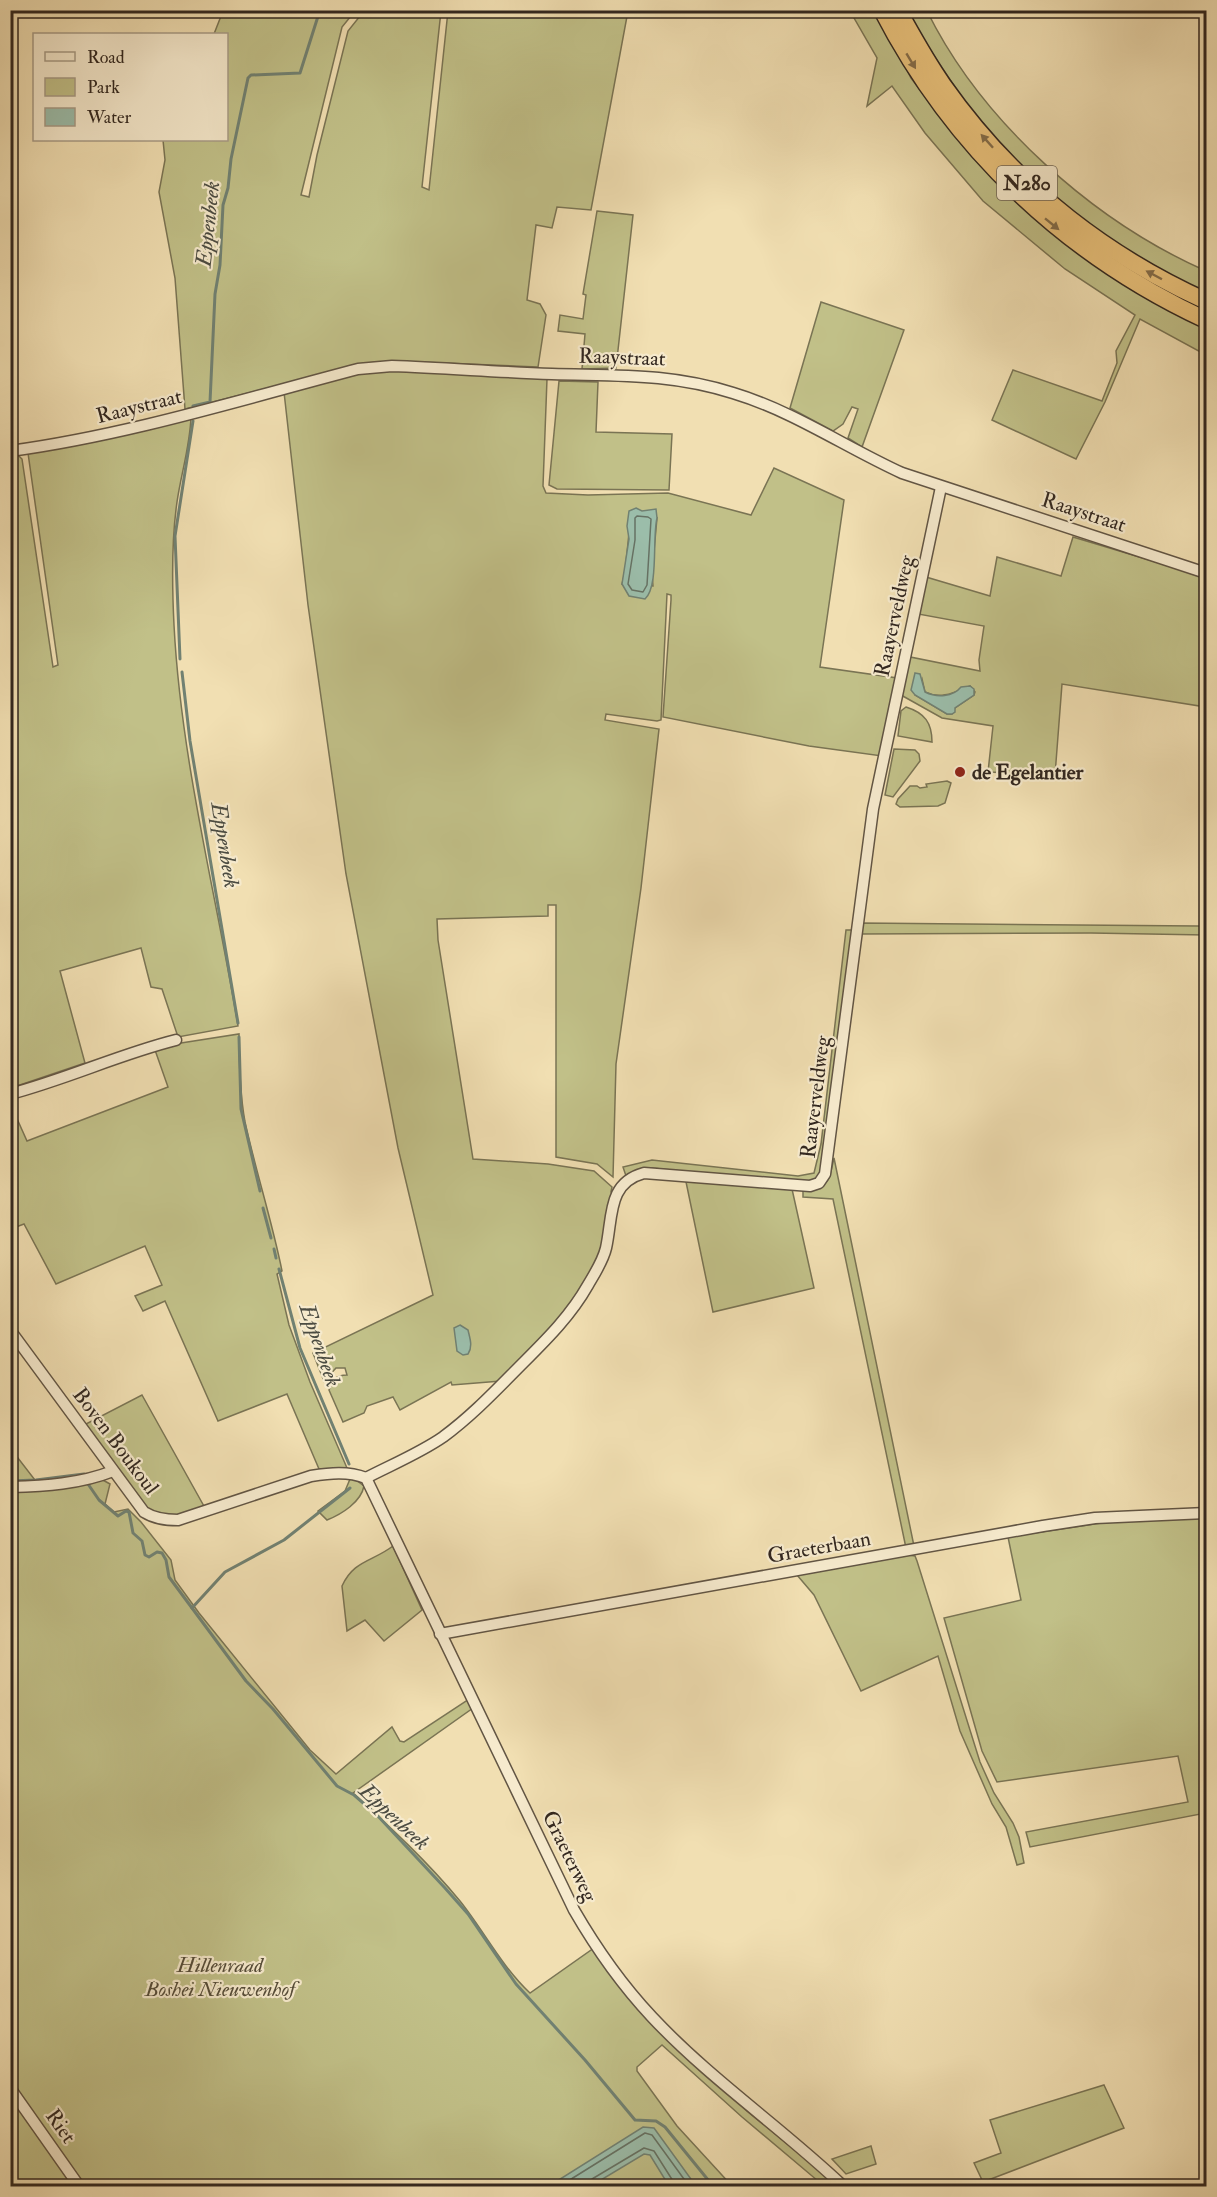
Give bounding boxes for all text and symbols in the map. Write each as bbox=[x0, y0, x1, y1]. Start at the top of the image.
legend bbox=[33, 33, 228, 141]
text: Road bbox=[87, 46, 125, 69]
one-way arrow bbox=[906, 53, 916, 70]
text: Park bbox=[87, 76, 120, 99]
text: Water bbox=[86, 106, 131, 129]
one-way arrow bbox=[980, 133, 994, 148]
road number: N280 bbox=[997, 166, 1057, 200]
water label: Eppenbeek bbox=[189, 180, 226, 271]
one-way arrow bbox=[1044, 217, 1060, 230]
one-way arrow bbox=[1145, 270, 1162, 280]
street label: Raaystraat bbox=[578, 342, 666, 373]
street label: Raaystraat bbox=[94, 383, 185, 430]
street label: Raaystraat bbox=[1038, 486, 1130, 539]
street label: Raayerveldweg bbox=[868, 552, 921, 679]
place label: de Egelantier bbox=[972, 759, 1085, 786]
marker: de Egelantier bbox=[953, 765, 967, 779]
water label: Eppenbeek bbox=[204, 798, 246, 890]
street label: Raayerveldweg bbox=[795, 1034, 836, 1160]
water label: Eppenbeek bbox=[292, 1298, 347, 1391]
street label: Boven Boukoul bbox=[66, 1382, 165, 1501]
street label: Graeterbaan bbox=[765, 1525, 873, 1570]
water label: Eppenbeek bbox=[352, 1776, 435, 1856]
street label: Graeterweg bbox=[536, 1806, 604, 1907]
park label: Hillenraad Boshei Nieuwenhof bbox=[144, 1952, 300, 2003]
street label: Riet bbox=[39, 2104, 82, 2149]

